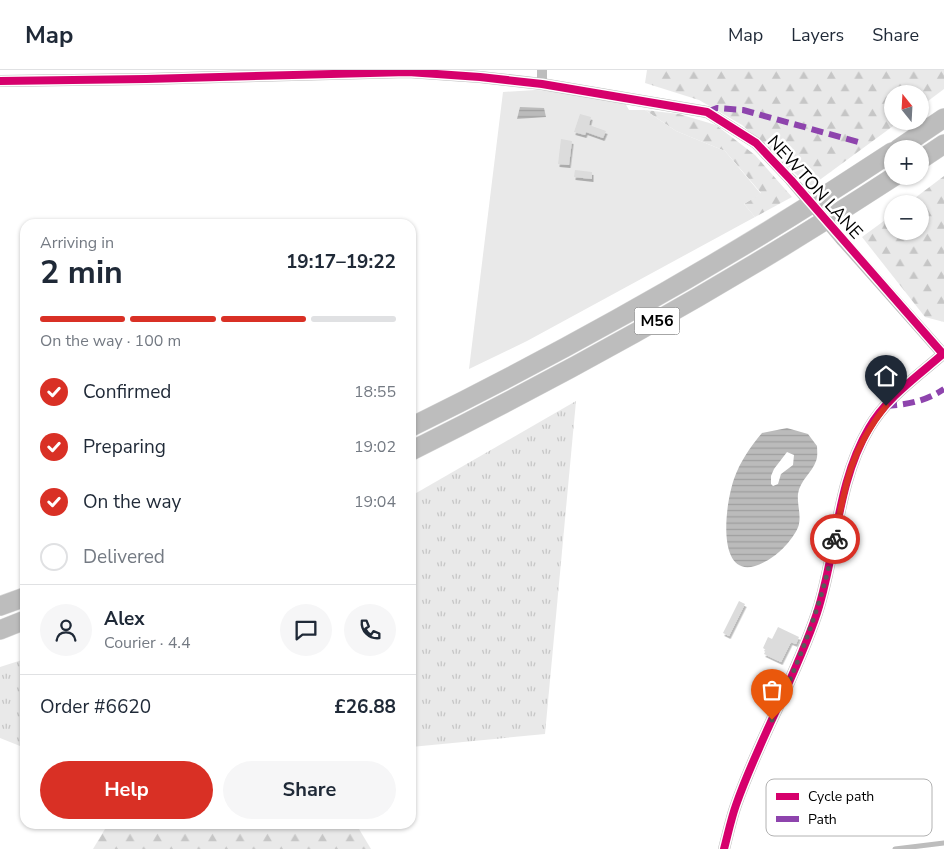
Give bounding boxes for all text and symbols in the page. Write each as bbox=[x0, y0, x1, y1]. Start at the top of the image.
text: Map bbox=[25, 19, 73, 51]
text: Map bbox=[728, 23, 763, 47]
text: Layers bbox=[791, 23, 844, 47]
text: Share bbox=[872, 23, 919, 47]
north arrow bbox=[884, 85, 929, 130]
map controls bbox=[884, 85, 929, 240]
street label: NEWTON LANE bbox=[762, 130, 868, 244]
button: + bbox=[884, 140, 929, 185]
button: − bbox=[884, 195, 929, 240]
text: Arriving in bbox=[40, 232, 114, 254]
text: 19:17–19:22 bbox=[286, 249, 396, 275]
text: 2 min bbox=[40, 251, 123, 294]
road number: M56 bbox=[634, 308, 680, 334]
text: On the way · 100 m bbox=[40, 330, 181, 352]
pin bbox=[865, 355, 907, 406]
icon: home bbox=[872, 362, 900, 390]
icon: check bbox=[40, 378, 68, 406]
text: Confirmed bbox=[83, 379, 171, 405]
text: 18:55 bbox=[354, 381, 396, 403]
icon: check bbox=[40, 433, 68, 461]
text: Preparing bbox=[83, 434, 166, 460]
text: 19:02 bbox=[354, 436, 396, 458]
icon: check bbox=[40, 488, 68, 516]
text: On the way bbox=[83, 489, 181, 515]
text: 19:04 bbox=[354, 491, 396, 513]
courier bbox=[810, 514, 860, 564]
icon: bike bbox=[821, 525, 849, 553]
text: Delivered bbox=[83, 544, 165, 570]
button: person bbox=[40, 604, 92, 656]
button: chat bbox=[280, 604, 332, 656]
button: phone bbox=[344, 604, 396, 656]
text: Alex bbox=[104, 606, 145, 632]
text: Courier · 4.4 bbox=[104, 632, 190, 654]
pin bbox=[751, 669, 793, 720]
icon: bag bbox=[758, 676, 786, 704]
text: Order #6620 bbox=[40, 694, 151, 720]
text: £26.88 bbox=[334, 694, 396, 720]
button: Help bbox=[40, 761, 213, 819]
button: Share bbox=[223, 761, 396, 819]
legend bbox=[766, 779, 932, 836]
text: Cycle path bbox=[808, 787, 874, 806]
text: Path bbox=[808, 810, 837, 829]

